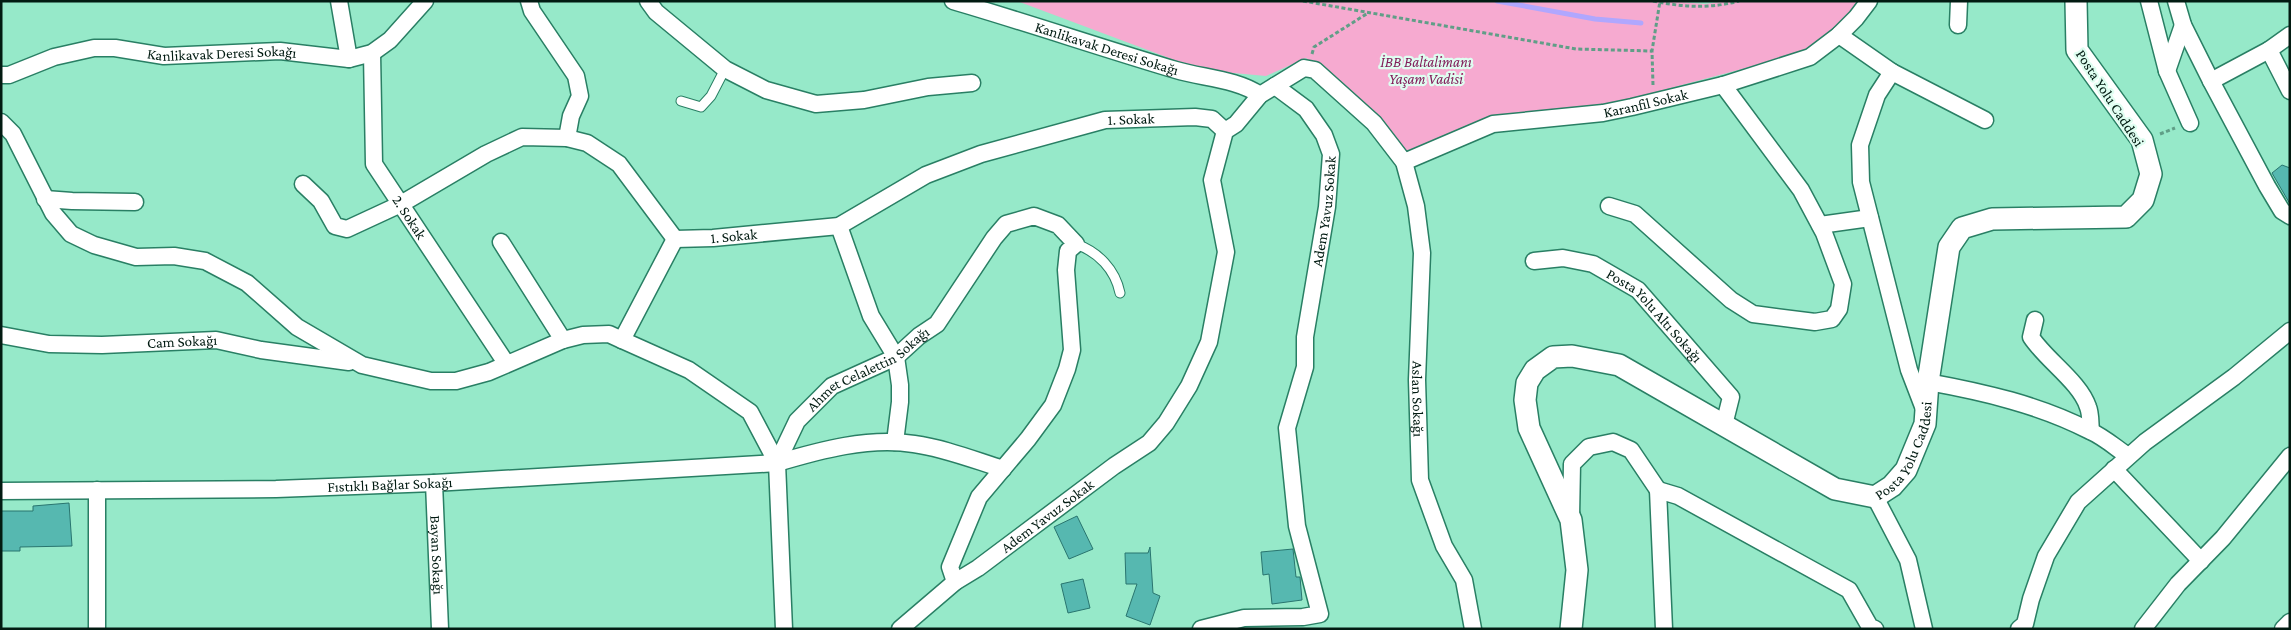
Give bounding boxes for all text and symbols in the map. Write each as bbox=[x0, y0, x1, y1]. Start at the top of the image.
street label: Kanlikavak Deresi Sokağı bbox=[1033, 19, 1181, 78]
street label: Kanlikavak Deresi Sokağı bbox=[146, 43, 297, 64]
street label: Posta Yolu Caddesi bbox=[2073, 47, 2147, 149]
park label: İBB Baltalimanı Yaşam Vadisi bbox=[1380, 54, 1472, 88]
street label: Karanfil Sokak bbox=[1602, 86, 1690, 121]
street label: 1. Sokak bbox=[1107, 110, 1156, 128]
street label: Adem Yavuz Sokak bbox=[1309, 154, 1339, 268]
street label: 2. Sokak bbox=[389, 192, 430, 243]
street label: 1. Sokak bbox=[710, 226, 759, 246]
street label: Posta Yolu Altı Sokağı bbox=[1604, 266, 1705, 366]
street label: Ahmet Celalettin Sokağı bbox=[803, 323, 932, 415]
street label: Cam Sokağı bbox=[147, 332, 218, 351]
street label: Aslan Sokağı bbox=[1409, 361, 1427, 437]
street label: Posta Yolu Caddesi bbox=[1872, 401, 1935, 503]
street label: Fıstıklı Bağlar Sokağı bbox=[327, 474, 453, 495]
street label: Adem Yavuz Sokak bbox=[998, 476, 1097, 556]
street label: Bayan Sokağı bbox=[427, 515, 447, 595]

